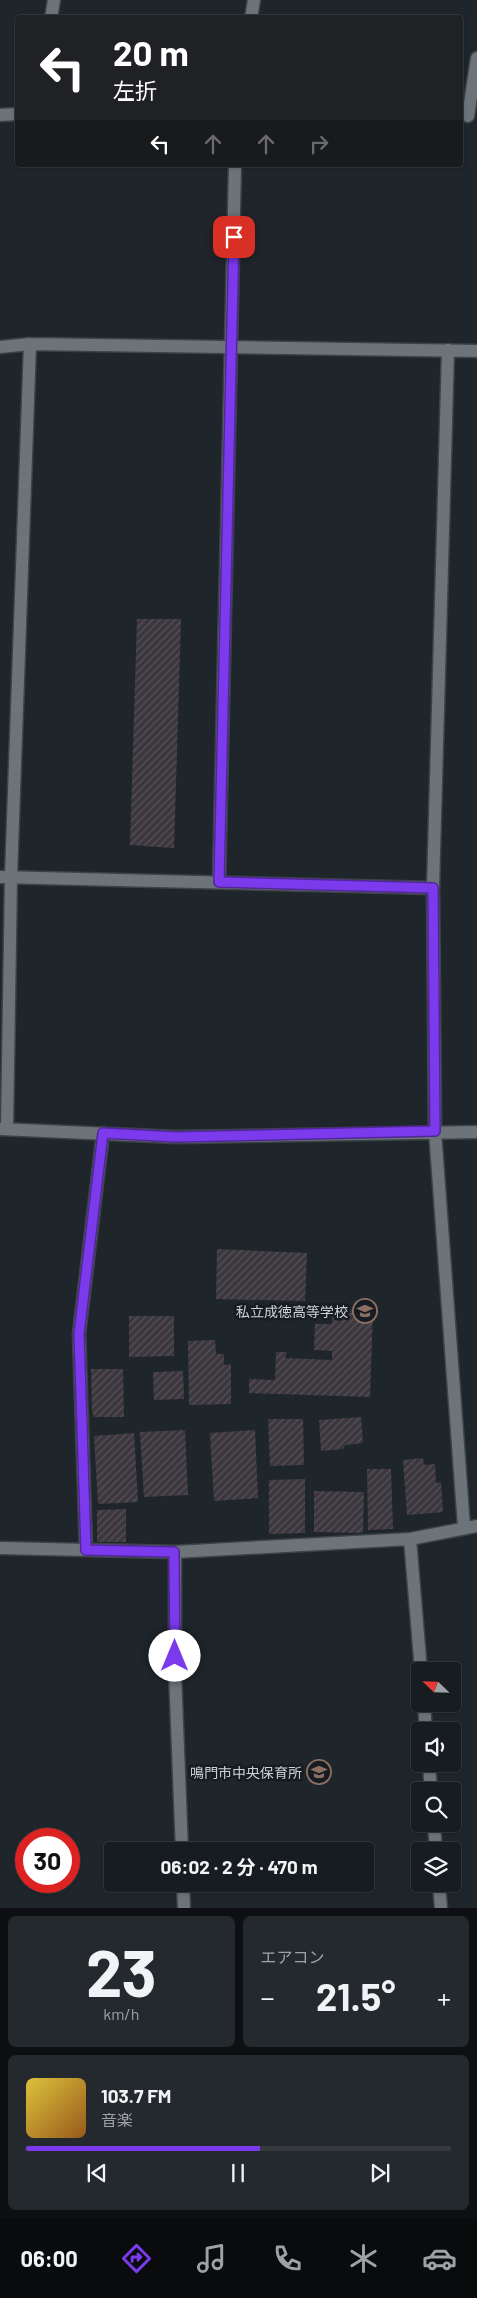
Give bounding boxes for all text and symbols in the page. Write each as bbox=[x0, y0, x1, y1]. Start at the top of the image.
text: 20 m bbox=[113, 31, 189, 73]
icon: left bbox=[30, 35, 95, 100]
text: 左折 bbox=[113, 77, 157, 103]
icon: left bbox=[146, 130, 174, 158]
icon: ahead bbox=[199, 130, 227, 158]
icon: ahead bbox=[252, 130, 280, 158]
icon: right bbox=[305, 130, 333, 158]
pin bbox=[213, 216, 255, 258]
icon: arrive bbox=[220, 223, 248, 251]
school or university icon: 私立成徳高等学校 bbox=[352, 1298, 378, 1324]
place label: 私立成徳高等学校 bbox=[236, 1303, 348, 1320]
position arrow bbox=[148, 1629, 200, 1681]
north arrow bbox=[411, 1662, 461, 1712]
map controls bbox=[411, 1662, 461, 1892]
button: sound bbox=[411, 1722, 461, 1772]
school or university icon: 鳴門市中央保育所 bbox=[306, 1759, 332, 1785]
place label: 鳴門市中央保育所 bbox=[190, 1764, 302, 1781]
button: search bbox=[411, 1782, 461, 1832]
speed limit sign: 30 bbox=[15, 1828, 80, 1893]
button: layers bbox=[411, 1842, 461, 1892]
text: 06:02 · 2 分 · 470 m bbox=[160, 1855, 318, 1878]
text: 23 bbox=[86, 1932, 157, 2010]
text: エアコン bbox=[261, 1947, 325, 1966]
text: 21.5° bbox=[316, 1973, 396, 2019]
text: − bbox=[261, 1980, 275, 2014]
text: + bbox=[437, 1980, 451, 2014]
text: km/h bbox=[103, 2004, 139, 2023]
text: 103.7 FM bbox=[101, 2084, 171, 2107]
text: 音楽 bbox=[101, 2110, 133, 2129]
icon: previous bbox=[83, 2159, 111, 2187]
icon: pause bbox=[224, 2159, 252, 2187]
icon: next bbox=[366, 2159, 394, 2187]
icon: directions bbox=[119, 2241, 154, 2276]
icon: music bbox=[194, 2241, 229, 2276]
icon: phone bbox=[270, 2241, 305, 2276]
icon: climate bbox=[346, 2241, 381, 2276]
icon: car bbox=[422, 2241, 457, 2276]
text: 06:00 bbox=[20, 2245, 78, 2271]

